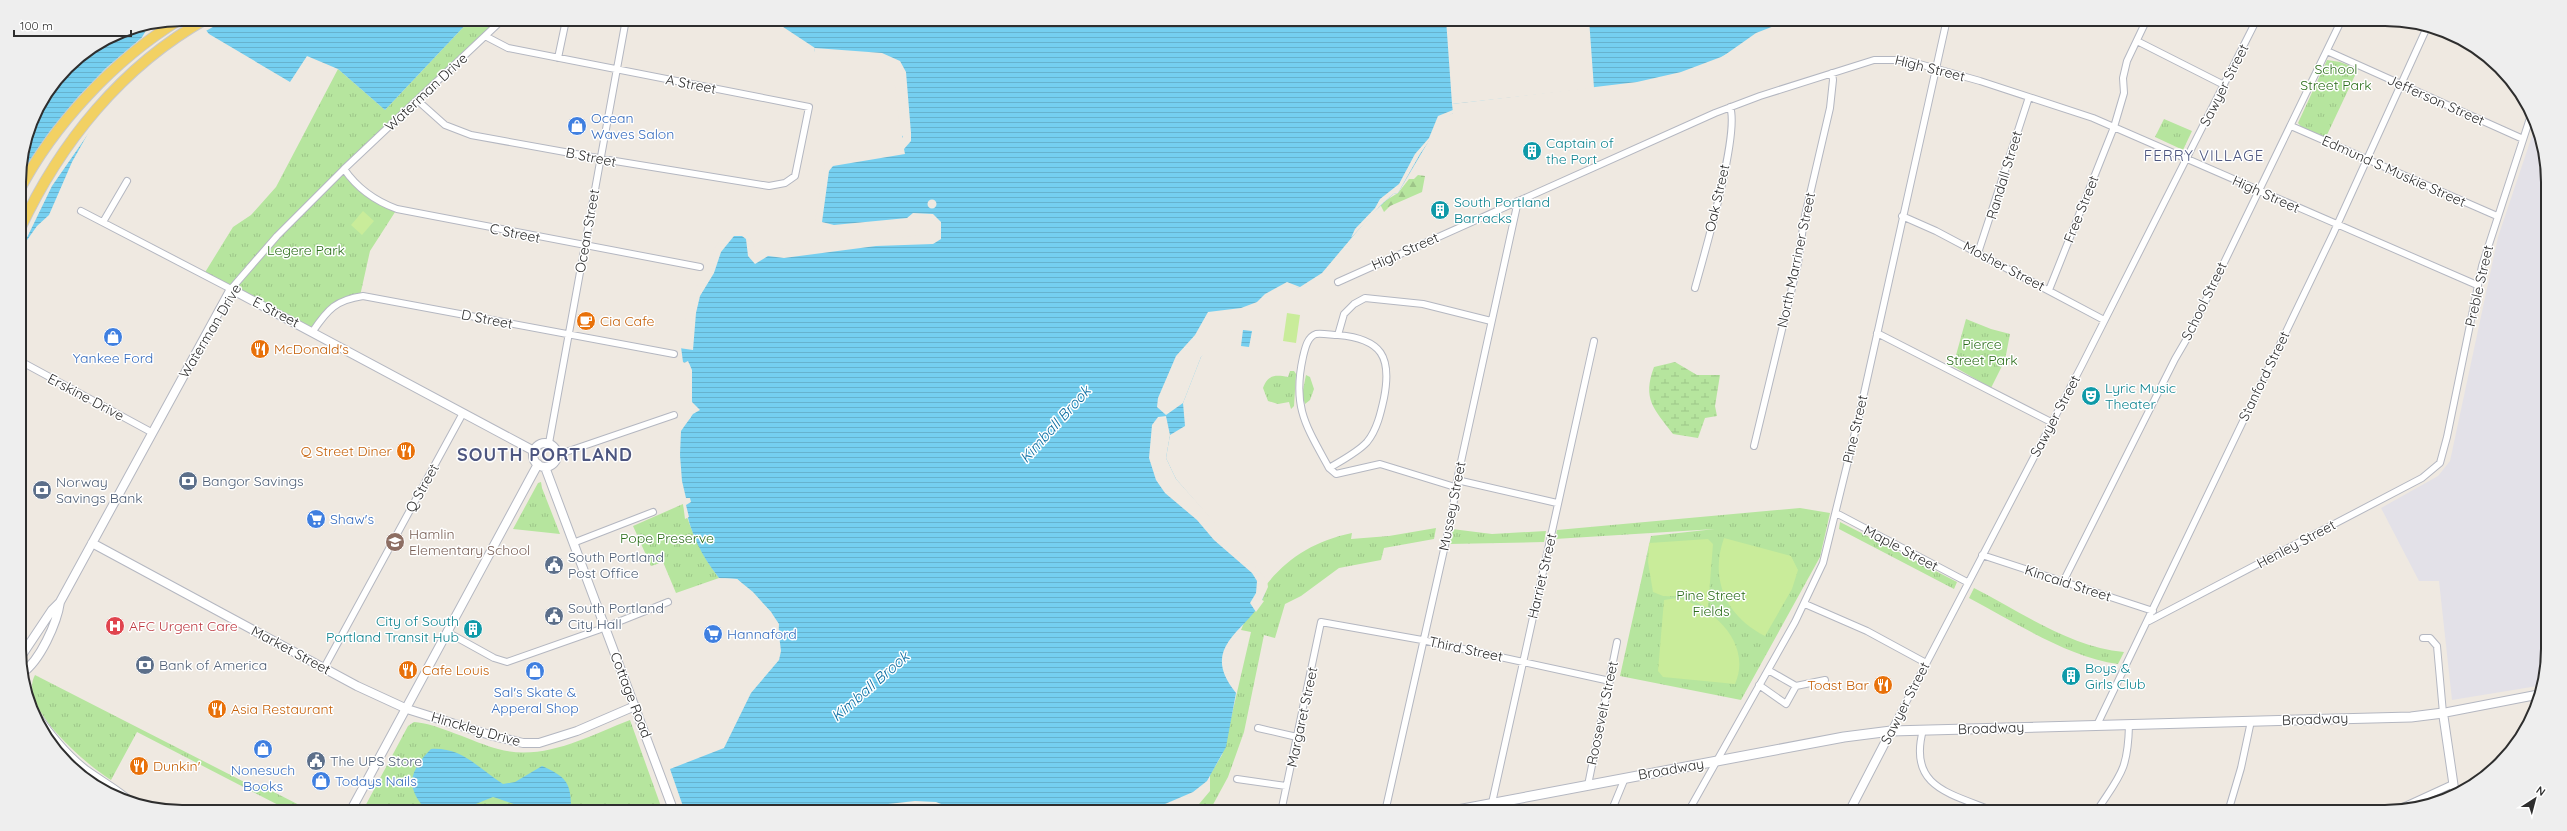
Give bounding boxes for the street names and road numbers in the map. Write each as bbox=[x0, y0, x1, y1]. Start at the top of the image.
street label: Sawyer Street bbox=[2196, 41, 2253, 129]
street label: Waterman Drive bbox=[381, 49, 471, 135]
street label: High Street bbox=[1893, 51, 1967, 85]
street label: A Street bbox=[664, 70, 718, 98]
street label: Jefferson Street bbox=[2385, 71, 2488, 130]
street label: Randall Street bbox=[1982, 128, 2026, 221]
street label: Edmund S Muskie Street bbox=[2319, 131, 2469, 211]
street label: B Street bbox=[564, 143, 618, 171]
street label: Oak Street bbox=[1700, 162, 1734, 234]
street label: High Street bbox=[2230, 171, 2303, 217]
street label: Free Street bbox=[2059, 173, 2103, 245]
street label: Ocean Street bbox=[571, 187, 603, 274]
street label: North Marriner Street bbox=[1773, 190, 1819, 329]
street label: C Street bbox=[488, 219, 542, 247]
street label: High Street bbox=[1369, 228, 1442, 274]
street label: Mosher Street bbox=[1960, 237, 2048, 295]
street label: Preble Street bbox=[2461, 243, 2497, 328]
street label: School Street bbox=[2177, 259, 2231, 343]
street label: Waterman Drive bbox=[175, 281, 245, 381]
street label: E Street bbox=[250, 293, 303, 331]
street label: D Street bbox=[460, 305, 515, 333]
street label: Stanford Street bbox=[2234, 328, 2294, 424]
street label: Erskine Drive bbox=[45, 369, 127, 425]
street label: Sawyer Street bbox=[2026, 372, 2084, 460]
street label: Pine Street bbox=[1838, 393, 1872, 465]
street label: Q Street bbox=[401, 460, 443, 516]
street label: Mussey Street bbox=[1435, 460, 1470, 552]
street label: Henley Street bbox=[2253, 516, 2339, 572]
street label: Maple Street bbox=[1861, 521, 1941, 575]
street label: Harriet Street bbox=[1523, 531, 1561, 620]
street label: Kincaid Street bbox=[2022, 561, 2114, 606]
street label: Market Street bbox=[248, 622, 334, 679]
street label: Third Street bbox=[1427, 632, 1505, 666]
street label: Cottage Road bbox=[606, 650, 656, 740]
street label: Roosevelt Street bbox=[1582, 659, 1622, 767]
street label: Sawyer Street bbox=[1877, 659, 1934, 747]
street label: Margaret Street bbox=[1283, 665, 1321, 769]
street label: Hinckley Drive bbox=[429, 708, 523, 750]
street label: Broadway bbox=[2281, 709, 2349, 729]
street label: Broadway bbox=[1957, 718, 2025, 738]
street label: Broadway bbox=[1637, 754, 1705, 784]

